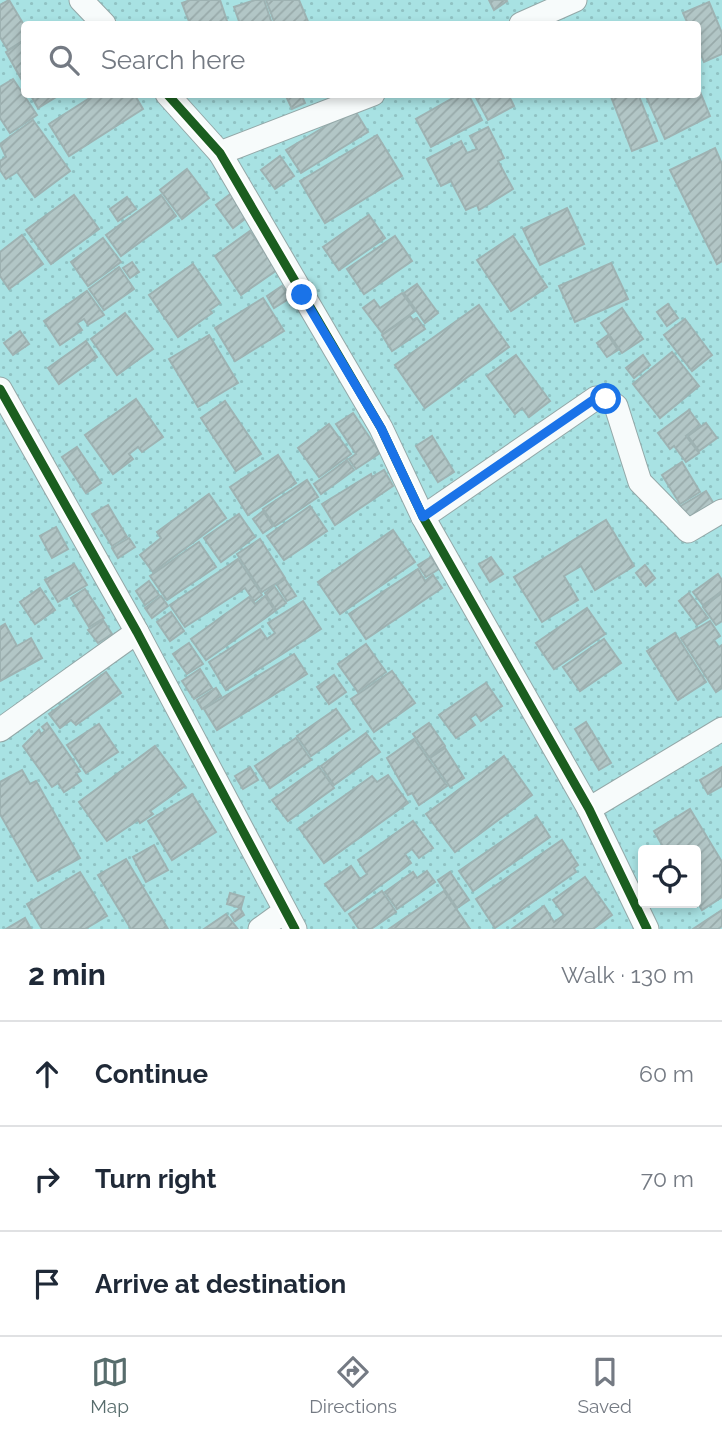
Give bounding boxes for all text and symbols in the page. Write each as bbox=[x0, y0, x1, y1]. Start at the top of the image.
search box bbox=[21, 21, 701, 98]
icon: search bbox=[45, 41, 83, 79]
text: Search here bbox=[101, 45, 245, 75]
route end bbox=[286, 279, 317, 310]
route start bbox=[590, 383, 621, 414]
map controls bbox=[638, 845, 701, 908]
button: locate bbox=[638, 845, 701, 908]
text: 2 min bbox=[28, 957, 106, 992]
text: Walk · 130 m bbox=[561, 961, 694, 988]
icon: ahead bbox=[28, 1055, 66, 1093]
text: Continue bbox=[95, 1059, 208, 1089]
text: 60 m bbox=[639, 1060, 694, 1087]
icon: right bbox=[28, 1160, 66, 1198]
text: Turn right bbox=[95, 1164, 216, 1194]
text: 70 m bbox=[641, 1165, 694, 1192]
icon: arrive bbox=[28, 1265, 66, 1303]
text: Arrive at destination bbox=[95, 1269, 346, 1299]
tab: Map bbox=[90, 1353, 129, 1417]
tab: Directions bbox=[309, 1353, 397, 1417]
tab: Saved bbox=[577, 1353, 632, 1417]

